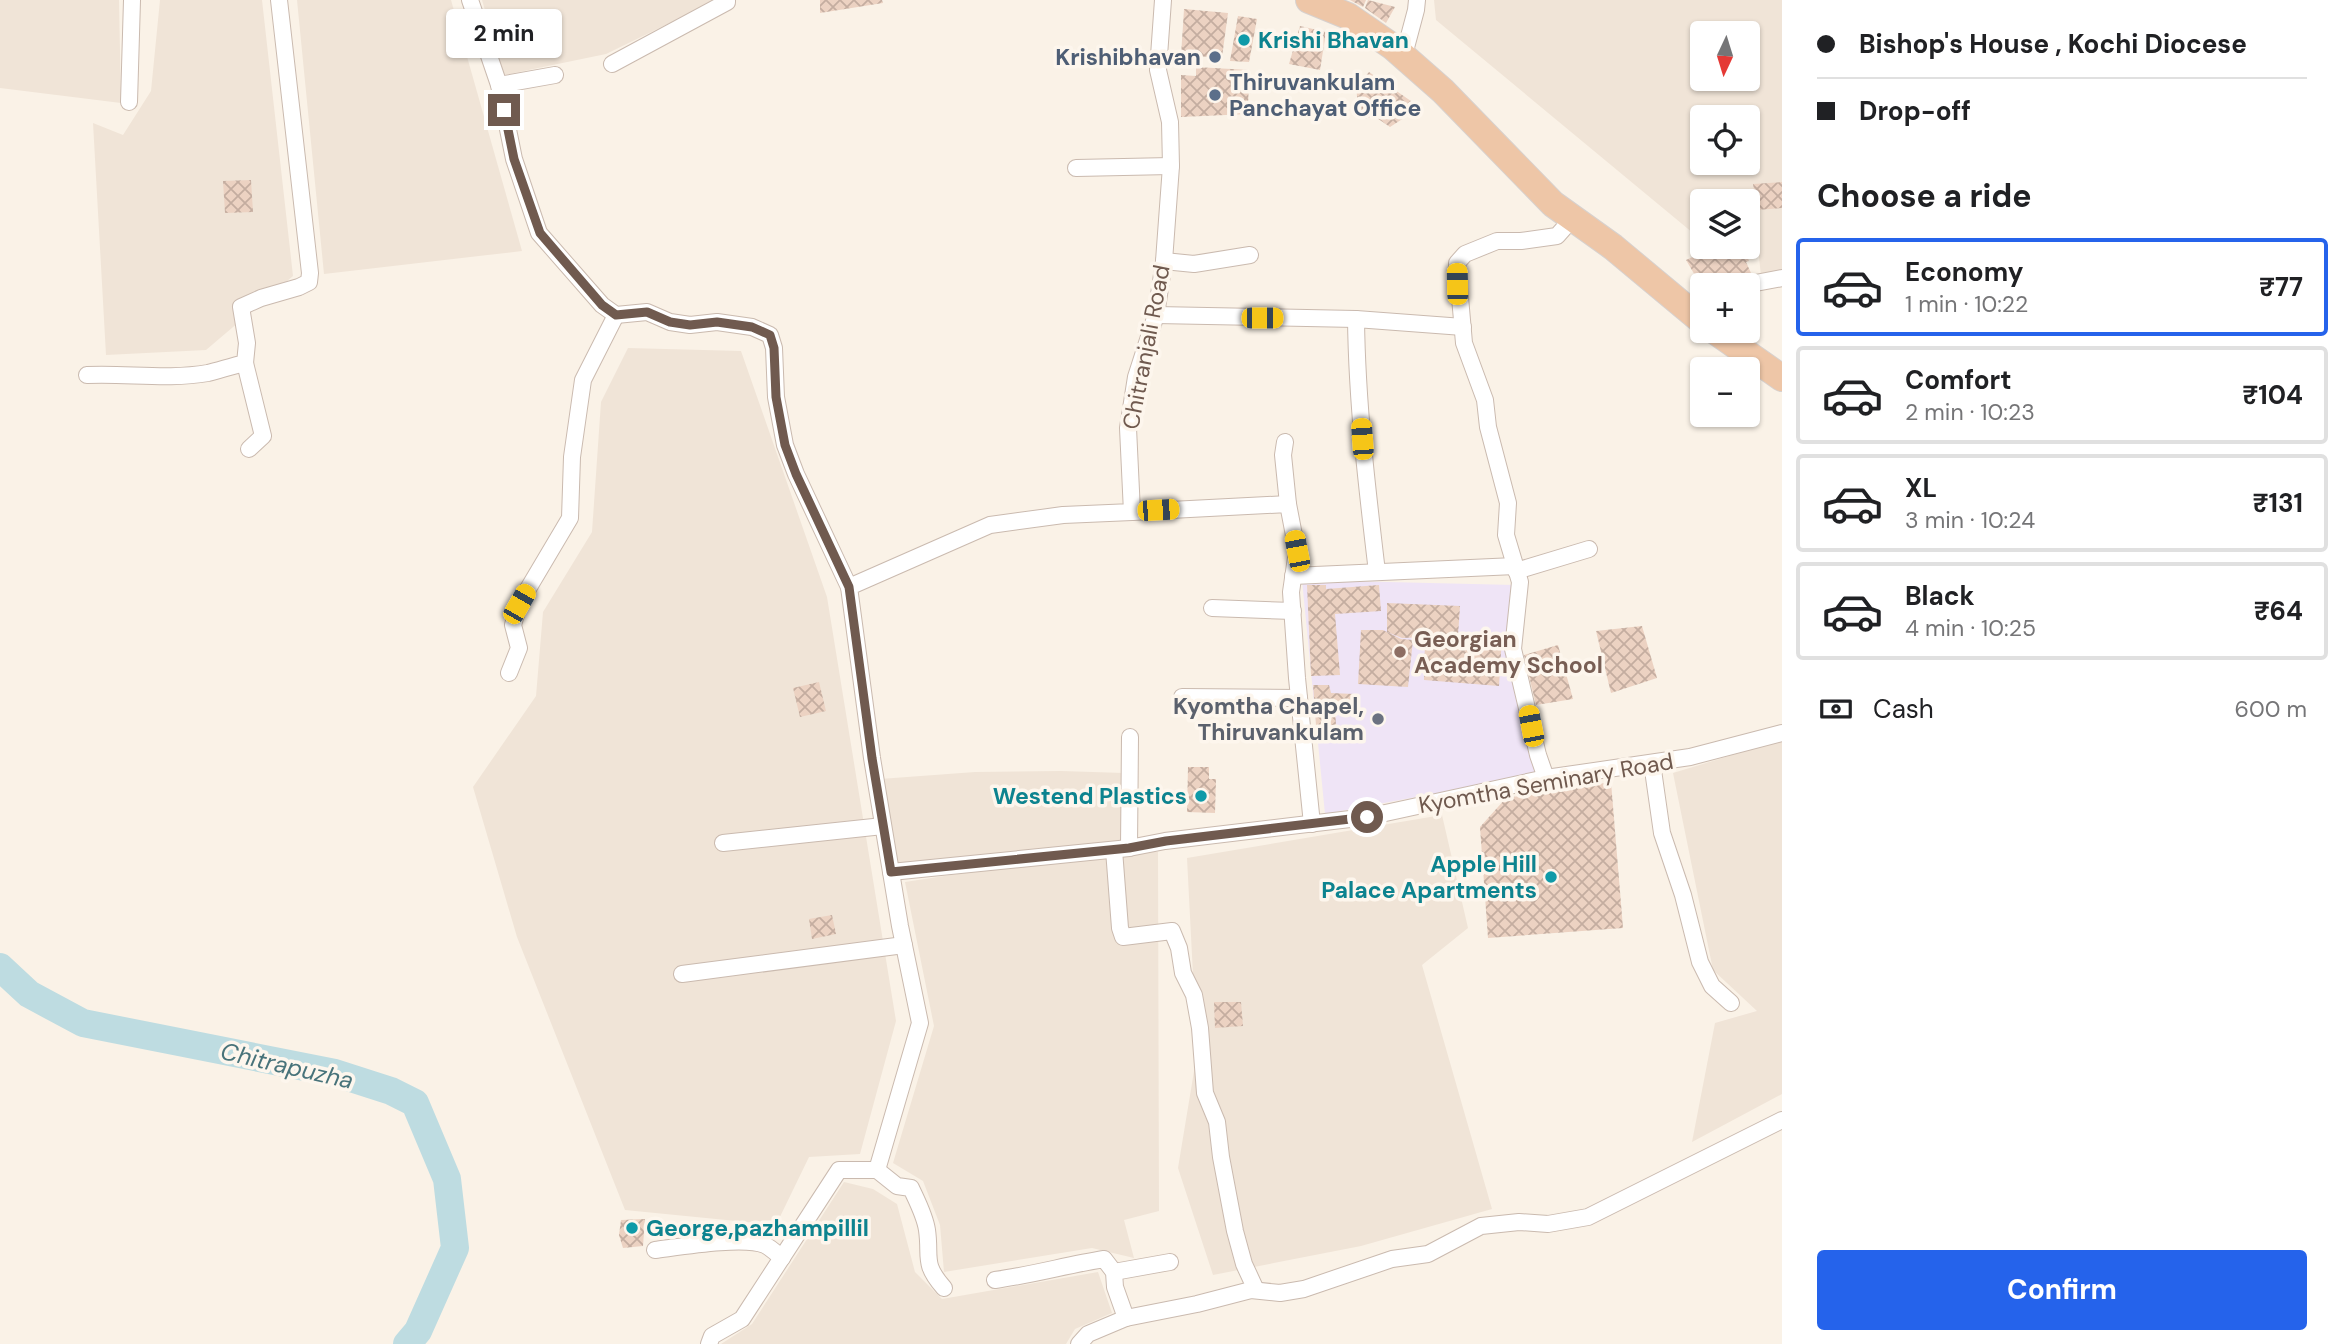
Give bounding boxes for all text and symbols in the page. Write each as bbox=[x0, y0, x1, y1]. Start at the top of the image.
callout: 2 min bbox=[446, 8, 562, 57]
text: 2 min bbox=[474, 18, 534, 48]
north arrow bbox=[1690, 21, 1760, 91]
map controls bbox=[1690, 21, 1760, 427]
place label: Krishi Bhavan bbox=[1258, 25, 1409, 55]
text: Bishop's House , Kochi Diocese bbox=[1859, 27, 2247, 61]
marker: Krishi Bhavan bbox=[1236, 32, 1252, 48]
place label: Krishibhavan bbox=[1055, 42, 1201, 72]
marker: Krishibhavan bbox=[1207, 49, 1223, 65]
place label: Thiruvankulam Panchayat Office bbox=[1229, 67, 1421, 123]
marker: Thiruvankulam Panchayat Office bbox=[1207, 87, 1223, 103]
route end bbox=[488, 94, 520, 126]
text: Drop-off bbox=[1859, 94, 1971, 128]
button: locate bbox=[1690, 105, 1760, 175]
text: Choose a ride bbox=[1817, 175, 2032, 217]
button: layers bbox=[1690, 189, 1760, 259]
text: Economy bbox=[1905, 255, 2023, 289]
icon: car bbox=[1821, 256, 1884, 319]
street label: Chitranjali Road bbox=[1115, 262, 1177, 432]
car bbox=[1447, 263, 1468, 305]
text: ₹77 bbox=[2259, 270, 2303, 304]
button: + bbox=[1690, 273, 1760, 343]
text: 1 min · 10:22 bbox=[1905, 289, 2028, 319]
car bbox=[1242, 308, 1284, 329]
button: − bbox=[1690, 357, 1760, 427]
text: Comfort bbox=[1905, 363, 2011, 397]
icon: car bbox=[1821, 364, 1884, 427]
text: ₹104 bbox=[2242, 378, 2303, 412]
text: 2 min · 10:23 bbox=[1905, 397, 2035, 427]
car bbox=[1351, 417, 1374, 461]
text: XL bbox=[1905, 471, 1937, 505]
icon: car bbox=[1821, 472, 1884, 535]
text: ₹131 bbox=[2253, 486, 2303, 520]
car bbox=[1137, 498, 1180, 522]
text: 3 min · 10:24 bbox=[1905, 505, 2035, 535]
car bbox=[1283, 528, 1312, 574]
text: Black bbox=[1905, 579, 1975, 613]
icon: car bbox=[1821, 580, 1884, 643]
car bbox=[500, 581, 539, 627]
text: ₹64 bbox=[2254, 594, 2303, 628]
text: 4 min · 10:25 bbox=[1905, 613, 2036, 643]
place label: Georgian Academy School bbox=[1414, 624, 1603, 680]
marker: Georgian Academy School bbox=[1392, 644, 1408, 660]
icon: cash bbox=[1817, 690, 1855, 728]
place label: Kyomtha Chapel, Thiruvankulam bbox=[1173, 691, 1364, 747]
text: Cash bbox=[1873, 692, 1934, 726]
text: 600 m bbox=[2234, 694, 2307, 724]
car bbox=[1517, 703, 1546, 749]
marker: Kyomtha Chapel, Thiruvankulam bbox=[1370, 711, 1386, 727]
street label: Kyomtha Seminary Road bbox=[1416, 746, 1676, 820]
place label: Westend Plastics bbox=[993, 781, 1187, 811]
marker: Westend Plastics bbox=[1193, 788, 1209, 804]
route start bbox=[1351, 801, 1383, 833]
place label: Apple Hill Palace Apartments bbox=[1321, 849, 1537, 905]
marker: Apple Hill Palace Apartments bbox=[1543, 869, 1559, 885]
water label: Chitrapuzha bbox=[218, 1035, 356, 1096]
place label: George,pazhampillil bbox=[646, 1213, 869, 1243]
marker: George,pazhampillil bbox=[624, 1220, 640, 1236]
button: Confirm bbox=[1817, 1250, 2307, 1330]

